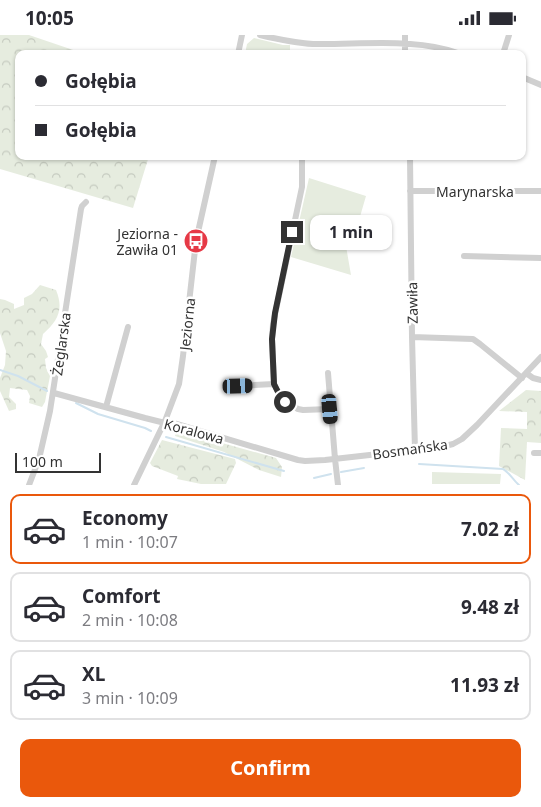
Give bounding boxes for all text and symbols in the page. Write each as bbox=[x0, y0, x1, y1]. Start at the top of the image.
text: 10:05 bbox=[25, 5, 74, 31]
text: Gołębia bbox=[65, 68, 137, 94]
text: Gołębia bbox=[65, 117, 137, 143]
street label: Marynarska bbox=[436, 182, 514, 201]
callout: 1 min bbox=[310, 215, 392, 249]
route end bbox=[281, 221, 303, 243]
text: 1 min bbox=[329, 221, 373, 243]
place label: Jeziorna - Zawiła 01 bbox=[115, 224, 178, 259]
bus stop icon: Jeziorna - Zawiła 01 bbox=[183, 228, 209, 254]
street label: Zawiła bbox=[402, 282, 422, 324]
street label: Jeziorna bbox=[175, 297, 199, 353]
street label: Żeglarska bbox=[47, 311, 75, 377]
car bbox=[222, 378, 253, 394]
route start bbox=[274, 391, 296, 413]
car bbox=[321, 393, 338, 425]
street label: Koralowa bbox=[162, 414, 226, 448]
street label: Bosmańska bbox=[371, 434, 449, 464]
scale bar bbox=[15, 449, 101, 473]
text: 100 m bbox=[22, 452, 63, 471]
text: Economy bbox=[82, 505, 168, 531]
icon: car bbox=[22, 507, 67, 552]
text: 7.02 zł bbox=[461, 516, 519, 542]
text: 1 min · 10:07 bbox=[82, 531, 178, 553]
text: Comfort bbox=[82, 583, 161, 609]
icon: car bbox=[22, 585, 67, 630]
text: 9.48 zł bbox=[461, 594, 519, 620]
text: 2 min · 10:08 bbox=[82, 609, 178, 631]
text: XL bbox=[82, 661, 105, 687]
icon: car bbox=[22, 663, 67, 708]
text: 11.93 zł bbox=[450, 672, 519, 698]
text: 3 min · 10:09 bbox=[82, 687, 178, 709]
button: Confirm bbox=[20, 739, 521, 797]

